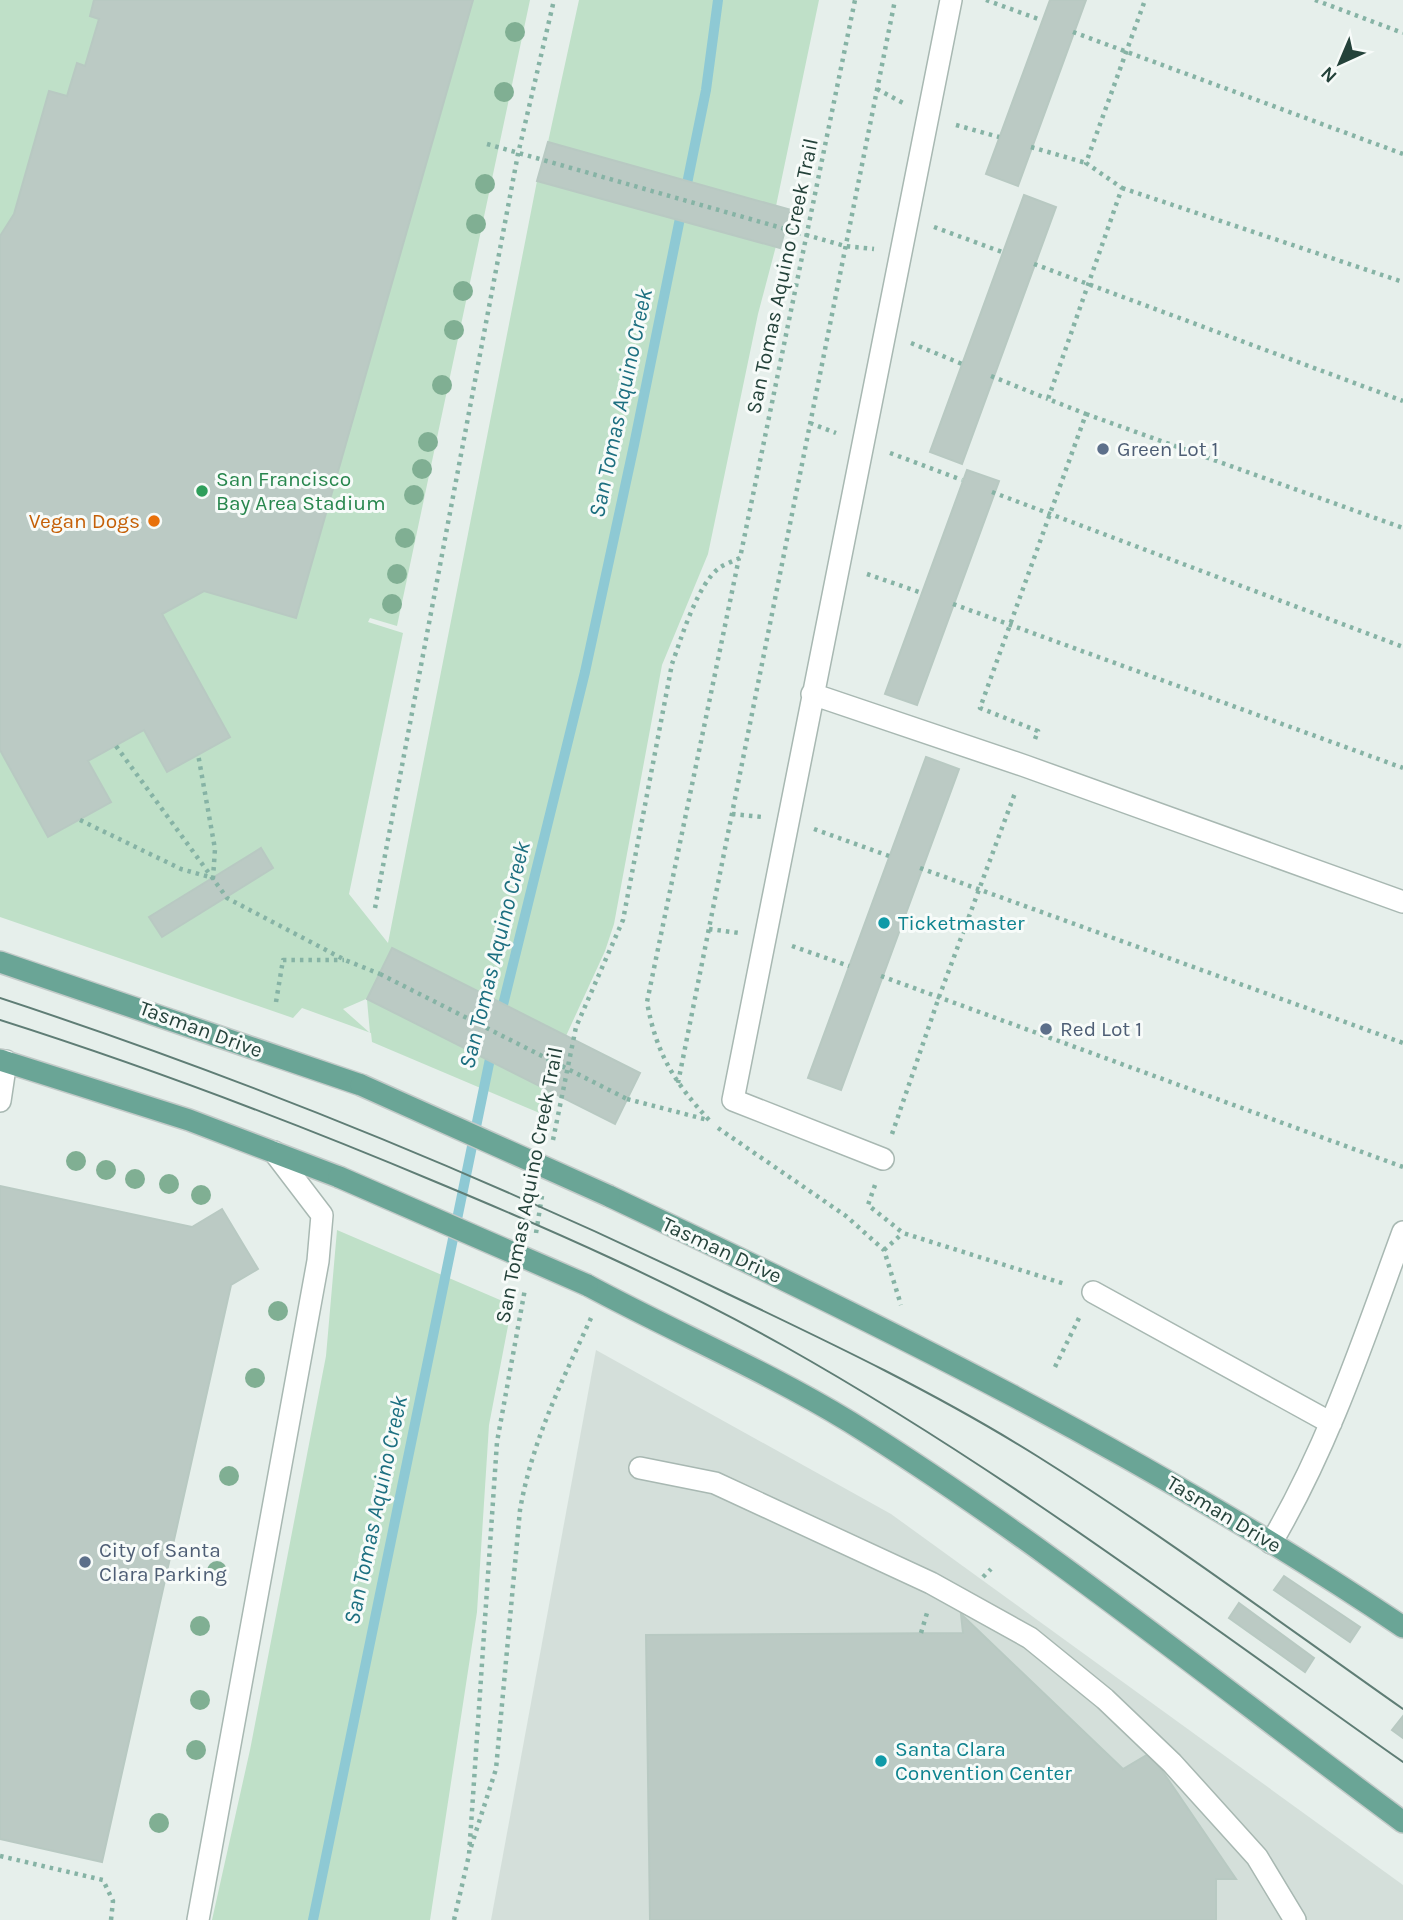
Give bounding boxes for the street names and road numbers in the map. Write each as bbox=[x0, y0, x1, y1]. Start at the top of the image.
street label: San Tomas Aquino Creek Trail bbox=[741, 136, 823, 416]
street label: Tasman Drive bbox=[136, 996, 266, 1062]
street label: San Tomas Aquino Creek Trail bbox=[490, 1045, 568, 1325]
street label: Tasman Drive bbox=[658, 1212, 786, 1288]
street label: Tasman Drive bbox=[1162, 1470, 1286, 1558]

